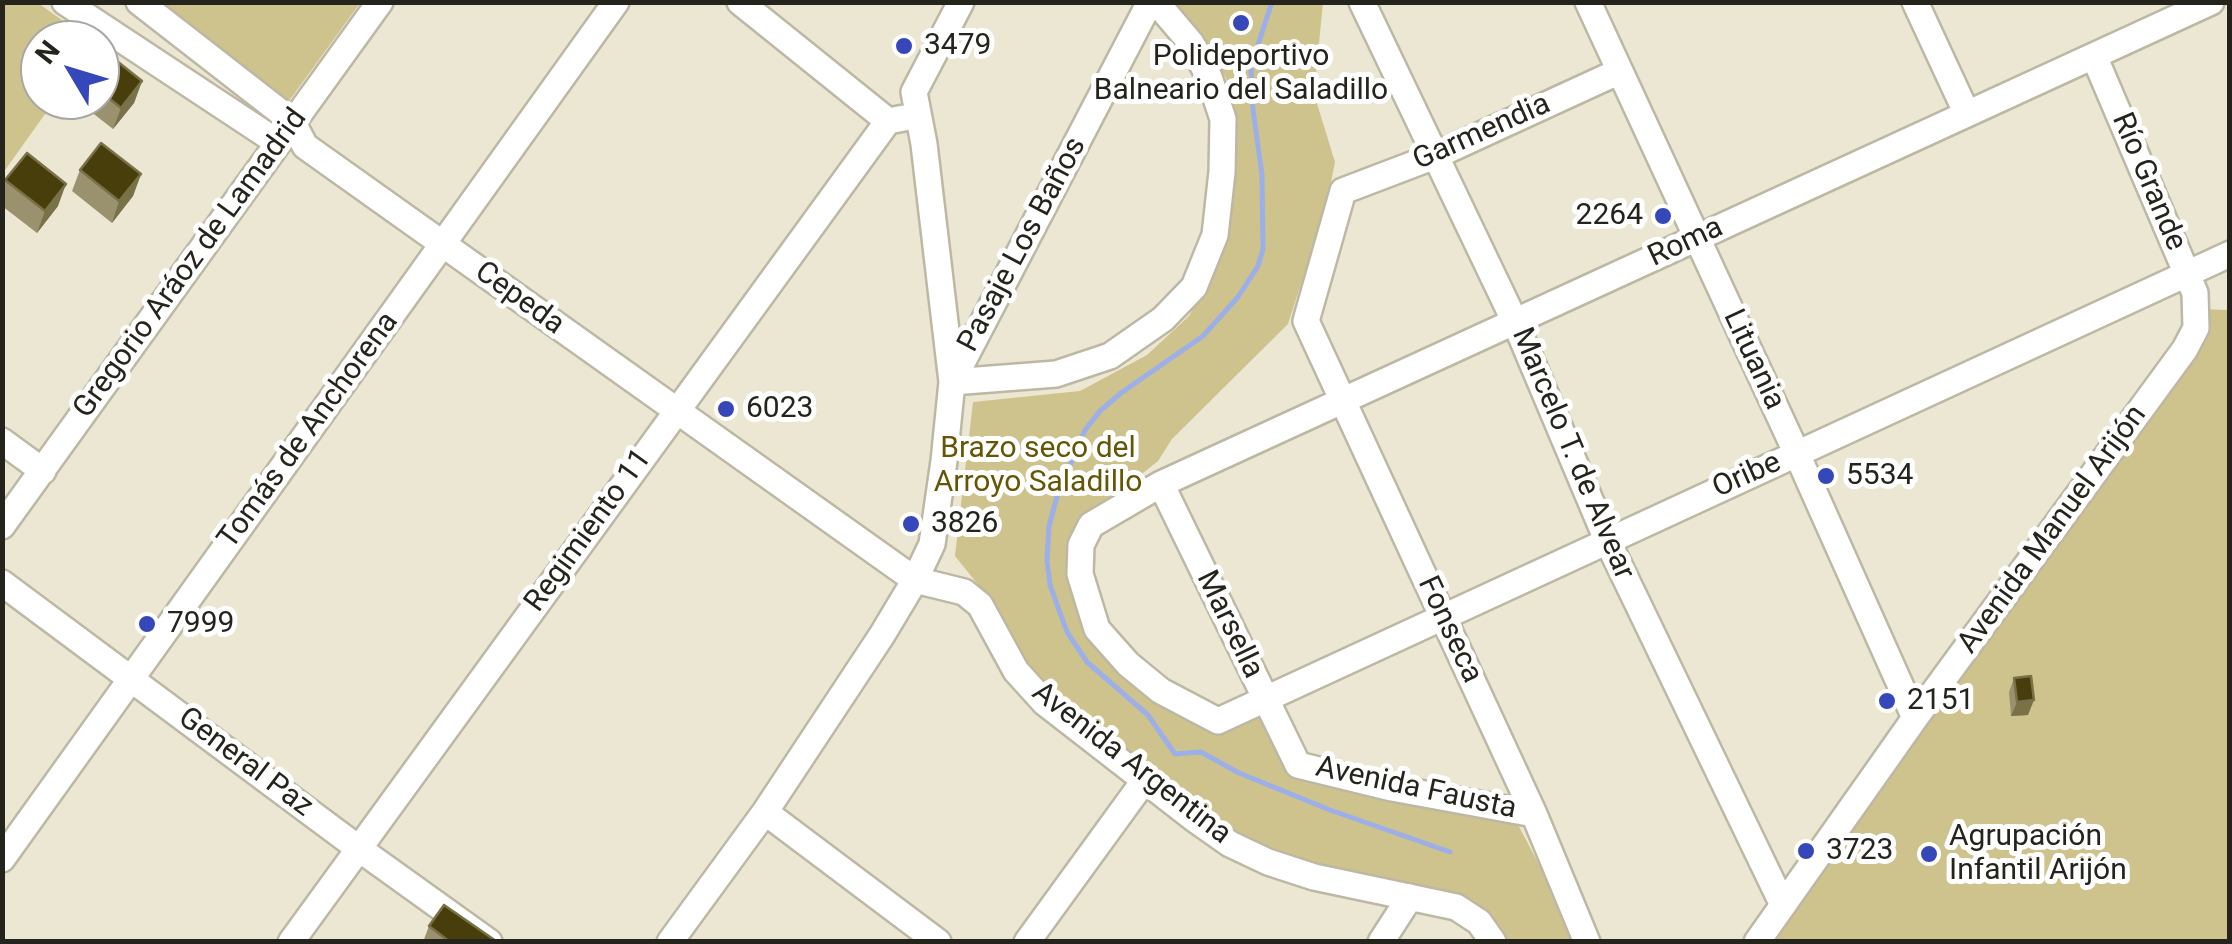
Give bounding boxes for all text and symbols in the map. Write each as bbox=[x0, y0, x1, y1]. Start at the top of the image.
marker: Polideportivo Balneario del Saladillo bbox=[1230, 12, 1252, 34]
north arrow bbox=[20, 20, 120, 120]
place label: 3479 bbox=[924, 28, 991, 64]
text: N bbox=[28, 35, 67, 70]
marker: 3479 bbox=[893, 35, 915, 57]
place label: Polideportivo Balneario del Saladillo bbox=[1094, 39, 1388, 110]
street label: Garmendia bbox=[1408, 87, 1556, 179]
street label: Gregorio Aráoz de Lamadrid bbox=[67, 102, 315, 426]
street label: Río Grande bbox=[2103, 108, 2193, 256]
street label: Pasaje Los Baños bbox=[951, 132, 1095, 358]
place label: 2264 bbox=[1576, 198, 1643, 234]
marker: 2264 bbox=[1652, 205, 1674, 227]
street label: Roma bbox=[1643, 210, 1729, 276]
street label: Cepeda bbox=[467, 255, 571, 343]
street label: Lituania bbox=[1714, 304, 1792, 416]
street label: Tomás de Anchorena bbox=[211, 306, 407, 556]
street label: Marcelo T. de Alvear bbox=[1503, 323, 1641, 585]
place label: 6023 bbox=[746, 391, 813, 427]
marker: 6023 bbox=[715, 398, 737, 420]
street label: Avenida Manuel Arijón bbox=[1951, 399, 2155, 661]
park label: Brazo seco del Arroyo Saladillo bbox=[934, 431, 1142, 502]
street label: Regimiento 11 bbox=[518, 443, 660, 619]
street label: Oribe bbox=[1707, 445, 1787, 507]
place label: 5534 bbox=[1846, 458, 1913, 494]
marker: 5534 bbox=[1815, 465, 1837, 487]
place label: 3826 bbox=[931, 506, 998, 542]
marker: 3826 bbox=[900, 513, 922, 535]
street label: Marsella bbox=[1188, 565, 1270, 685]
street label: Fonseca bbox=[1409, 571, 1489, 689]
place label: 7999 bbox=[167, 606, 234, 642]
marker: 7999 bbox=[136, 613, 158, 635]
street label: Avenida Argentina bbox=[1024, 675, 1238, 853]
place label: 2151 bbox=[1907, 683, 1974, 719]
marker: 2151 bbox=[1876, 690, 1898, 712]
street label: General Paz bbox=[171, 701, 319, 825]
street label: Avenida Fausta bbox=[1312, 750, 1520, 828]
place label: Agrupación Infantil Arijón bbox=[1949, 819, 2127, 890]
place label: 3723 bbox=[1826, 833, 1893, 869]
marker: 3723 bbox=[1795, 840, 1817, 862]
marker: Agrupación Infantil Arijón bbox=[1918, 843, 1940, 865]

